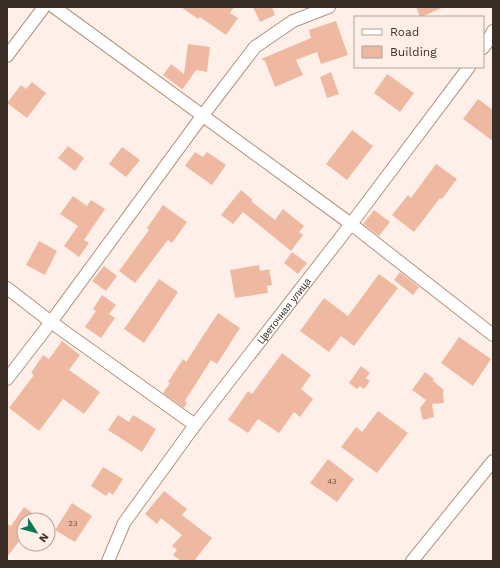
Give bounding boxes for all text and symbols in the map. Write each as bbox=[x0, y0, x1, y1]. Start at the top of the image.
legend bbox=[354, 16, 484, 68]
text: Road bbox=[390, 25, 419, 39]
text: Building bbox=[390, 45, 437, 59]
street label: Цветочная улица bbox=[255, 276, 313, 346]
house number: 43 bbox=[327, 477, 337, 486]
north arrow bbox=[16, 512, 56, 552]
house number: 23 bbox=[68, 519, 78, 528]
text: N bbox=[36, 530, 51, 545]

